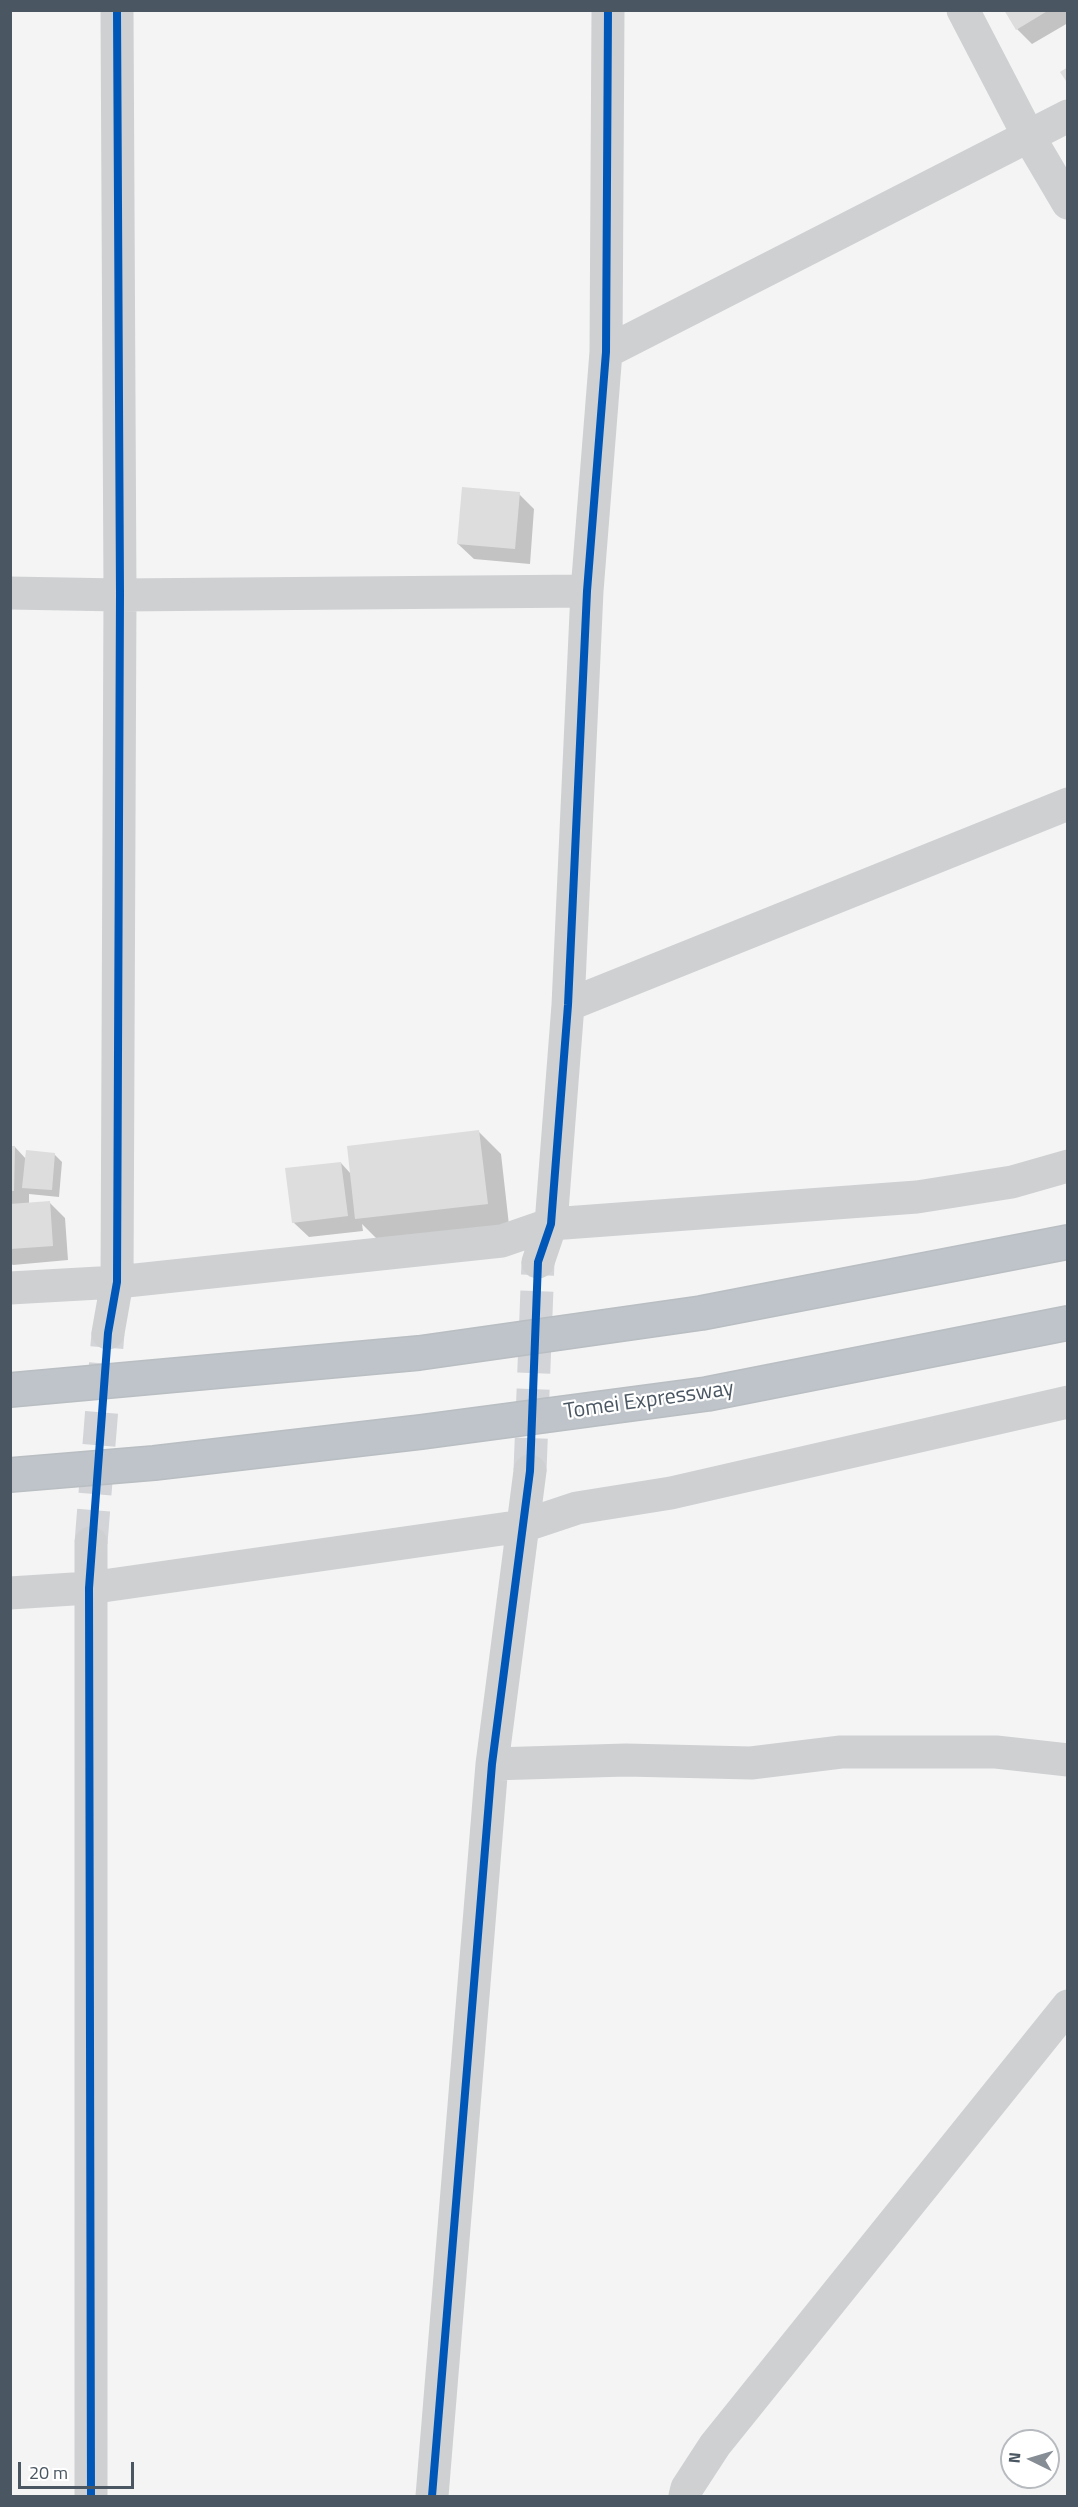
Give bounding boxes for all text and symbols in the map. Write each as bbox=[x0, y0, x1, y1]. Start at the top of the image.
street label: Tomei Expressway bbox=[562, 1376, 736, 1426]
north arrow bbox=[1000, 2429, 1060, 2489]
scale bar bbox=[21, 2450, 136, 2488]
text: N bbox=[1002, 2451, 1026, 2464]
text: 20 m bbox=[29, 2459, 68, 2486]

